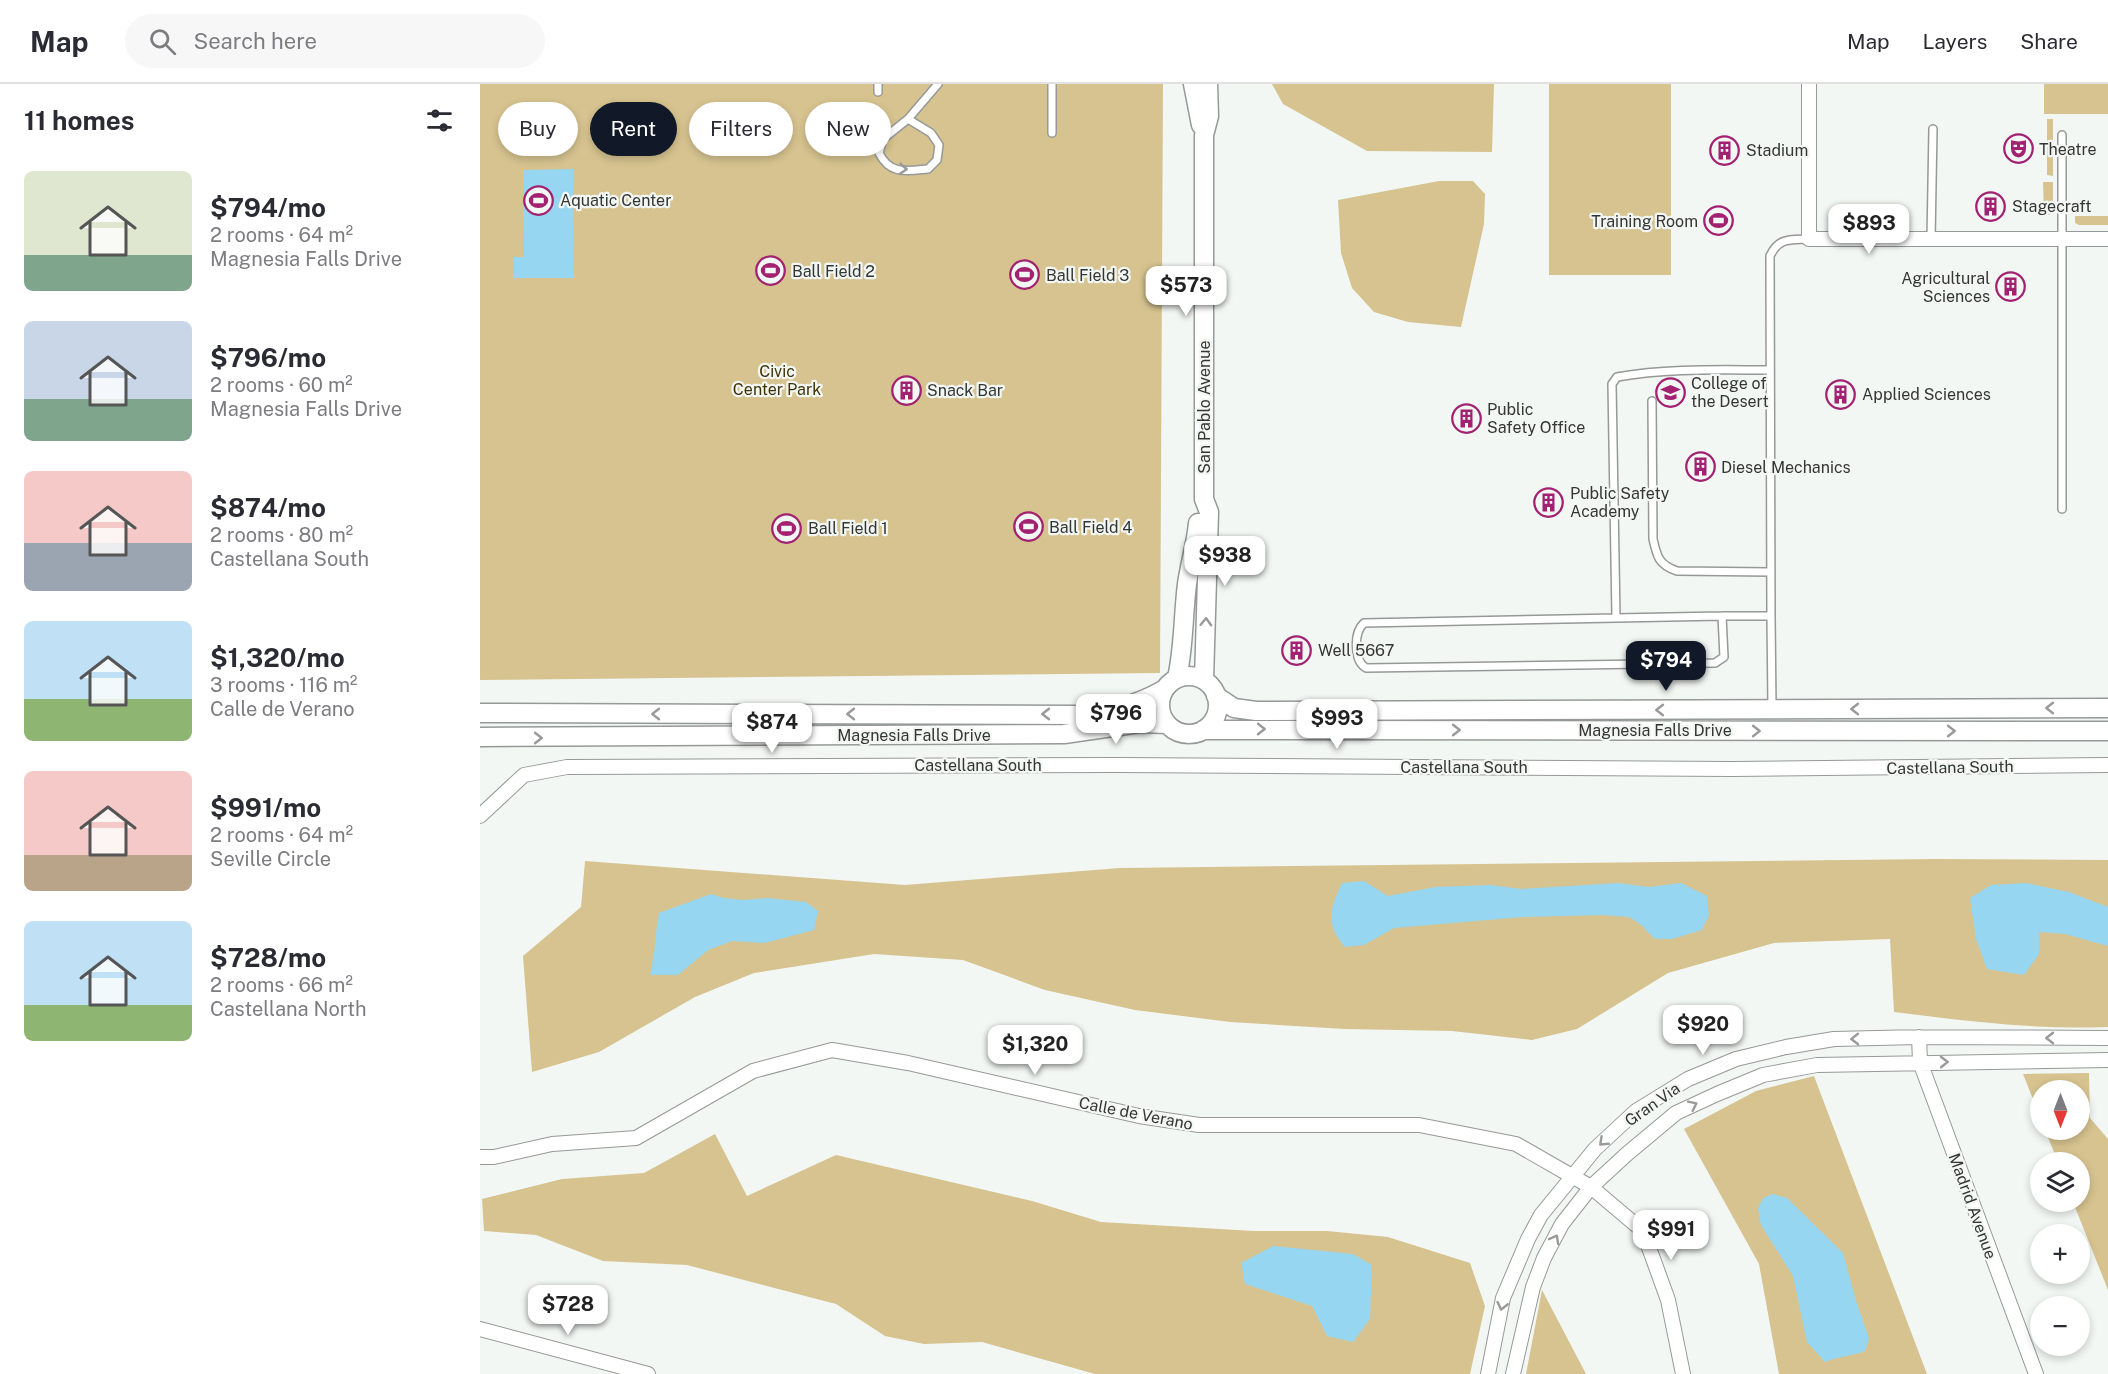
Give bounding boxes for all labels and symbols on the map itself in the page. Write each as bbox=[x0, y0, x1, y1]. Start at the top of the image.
theatre icon: Theatre bbox=[2002, 133, 2034, 165]
building icon: Stadium bbox=[1709, 134, 1741, 166]
place label: Theatre bbox=[2039, 140, 2097, 159]
place label: Stadium bbox=[1746, 141, 1808, 160]
one-way arrow bbox=[899, 163, 908, 176]
sports icon: Aquatic Center bbox=[523, 184, 555, 216]
building icon: Stagecraft bbox=[1975, 190, 2007, 222]
place label: Aquatic Center bbox=[560, 191, 671, 210]
place label: Stagecraft bbox=[2012, 197, 2091, 216]
pin: $893 bbox=[1833, 204, 1905, 255]
sports icon: Training Room bbox=[1703, 205, 1735, 237]
place label: Training Room bbox=[1591, 212, 1698, 231]
sports icon: Ball Field 2 bbox=[755, 255, 787, 287]
sports icon: Ball Field 3 bbox=[1009, 259, 1041, 291]
place label: Ball Field 2 bbox=[792, 262, 875, 281]
place label: Ball Field 3 bbox=[1046, 266, 1129, 285]
pin: $573 bbox=[1150, 266, 1222, 317]
place label: Agricultural Sciences bbox=[1901, 269, 1990, 306]
building icon: Agricultural Sciences bbox=[1995, 271, 2027, 303]
street label: San Pablo Avenue bbox=[1195, 340, 1214, 474]
park label: Civic Center Park bbox=[733, 362, 821, 399]
building icon: Snack Bar bbox=[890, 374, 922, 406]
place label: College of the Desert bbox=[1691, 374, 1769, 411]
school or university icon: College of the Desert bbox=[1654, 376, 1686, 408]
building icon: Applied Sciences bbox=[1825, 378, 1857, 410]
place label: Snack Bar bbox=[927, 381, 1003, 400]
place label: Applied Sciences bbox=[1862, 385, 1991, 404]
place label: Public Safety Office bbox=[1487, 400, 1585, 437]
building icon: Public Safety Office bbox=[1450, 402, 1482, 434]
building icon: Diesel Mechanics bbox=[1684, 451, 1716, 483]
place label: Diesel Mechanics bbox=[1721, 458, 1851, 477]
place label: Public Safety Academy bbox=[1570, 484, 1670, 521]
building icon: Public Safety Academy bbox=[1533, 486, 1565, 518]
sports icon: Ball Field 4 bbox=[1012, 511, 1044, 543]
sports icon: Ball Field 1 bbox=[771, 512, 803, 544]
place label: Ball Field 4 bbox=[1049, 518, 1132, 537]
place label: Ball Field 1 bbox=[808, 519, 888, 538]
pin: $938 bbox=[1189, 536, 1261, 587]
one-way arrow bbox=[1200, 617, 1212, 626]
building icon: Well 5667 bbox=[1281, 634, 1313, 666]
place label: Well 5667 bbox=[1318, 641, 1394, 660]
pin: $794 bbox=[1630, 641, 1702, 692]
pin: $796 bbox=[1080, 694, 1152, 745]
pin: $993 bbox=[1301, 699, 1373, 750]
one-way arrow bbox=[2045, 702, 2054, 714]
pin: $874 bbox=[736, 703, 808, 754]
one-way arrow bbox=[1850, 703, 1859, 715]
one-way arrow bbox=[1655, 704, 1664, 716]
one-way arrow bbox=[652, 708, 661, 720]
one-way arrow bbox=[847, 708, 856, 720]
one-way arrow bbox=[1042, 708, 1051, 720]
street label: Magnesia Falls Drive bbox=[1578, 721, 1732, 740]
one-way arrow bbox=[1257, 723, 1266, 735]
one-way arrow bbox=[1452, 724, 1461, 736]
one-way arrow bbox=[1752, 725, 1761, 737]
one-way arrow bbox=[1947, 725, 1956, 737]
street label: Magnesia Falls Drive bbox=[837, 726, 991, 745]
one-way arrow bbox=[534, 731, 543, 744]
street label: Castellana South bbox=[914, 756, 1042, 775]
street label: Castellana South bbox=[1886, 757, 2014, 778]
street label: Castellana South bbox=[1400, 758, 1528, 777]
pin: $920 bbox=[1667, 1005, 1739, 1056]
pin: $1,320 bbox=[986, 1025, 1084, 1076]
one-way arrow bbox=[1850, 1032, 1859, 1045]
one-way arrow bbox=[2045, 1032, 2054, 1044]
one-way arrow bbox=[1939, 1056, 1948, 1068]
street label: Gran Via bbox=[1621, 1079, 1683, 1130]
north arrow bbox=[2030, 1080, 2090, 1140]
street label: Calle de Verano bbox=[1077, 1093, 1194, 1134]
one-way arrow bbox=[1687, 1101, 1698, 1112]
one-way arrow bbox=[1599, 1135, 1610, 1146]
street label: Madrid Avenue bbox=[1945, 1151, 2000, 1262]
pin: $991 bbox=[1635, 1210, 1707, 1261]
one-way arrow bbox=[1548, 1234, 1559, 1245]
pin: $728 bbox=[532, 1285, 604, 1336]
one-way arrow bbox=[1496, 1300, 1509, 1310]

